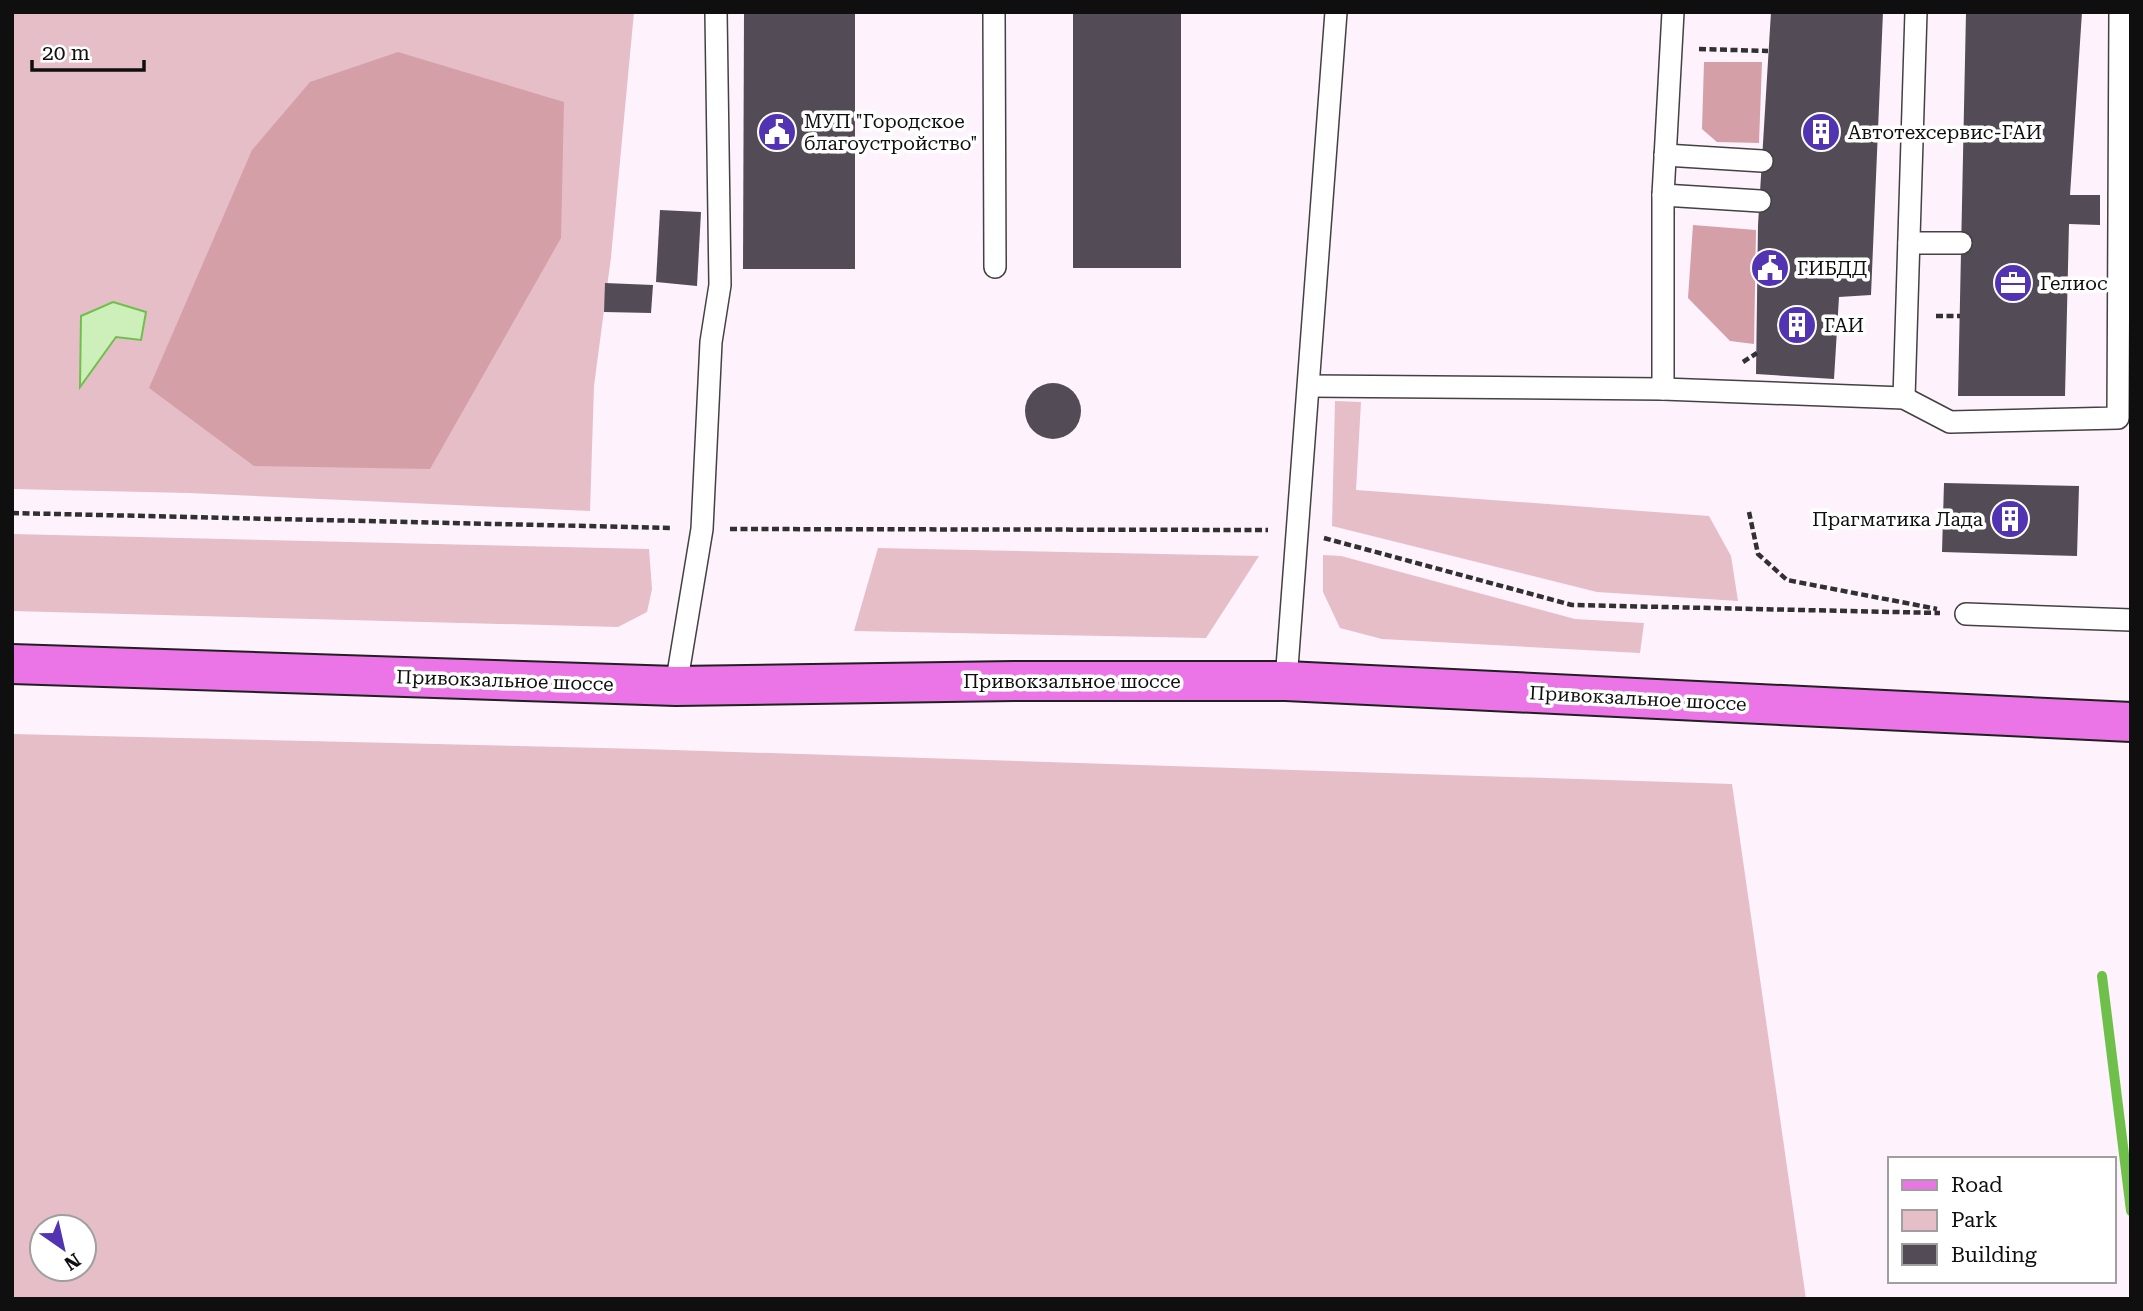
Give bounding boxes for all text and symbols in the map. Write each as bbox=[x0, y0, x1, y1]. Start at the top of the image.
scale bar bbox=[32, 28, 144, 72]
text: 20 m bbox=[42, 41, 90, 65]
place label: МУП "Городское благоустройство" bbox=[804, 110, 978, 155]
public building icon: МУП "Городское благоустройство" bbox=[756, 111, 798, 153]
building icon: Автотехсервис-ГАИ bbox=[1800, 111, 1842, 153]
place label: Автотехсервис-ГАИ bbox=[1848, 121, 2042, 144]
public building icon: ГИБДД bbox=[1749, 247, 1791, 289]
place label: ГИБДД bbox=[1797, 257, 1867, 280]
office icon: Гелиос bbox=[1992, 262, 2034, 304]
place label: Гелиос bbox=[2040, 272, 2108, 295]
building icon: ГАИ bbox=[1776, 304, 1818, 346]
place label: ГАИ bbox=[1824, 314, 1864, 337]
building icon: Прагматика Лада bbox=[1989, 498, 2031, 540]
place label: Прагматика Лада bbox=[1812, 508, 1984, 531]
street label: Привокзальное шоссе bbox=[396, 665, 614, 696]
street label: Привокзальное шоссе bbox=[963, 670, 1181, 693]
street label: Привокзальное шоссе bbox=[1529, 681, 1747, 716]
legend bbox=[1888, 1157, 2115, 1283]
text: Road bbox=[1951, 1173, 2003, 1197]
text: Park bbox=[1951, 1208, 1997, 1232]
north arrow bbox=[28, 1213, 98, 1283]
text: Building bbox=[1951, 1243, 2037, 1267]
text: N bbox=[59, 1248, 85, 1276]

